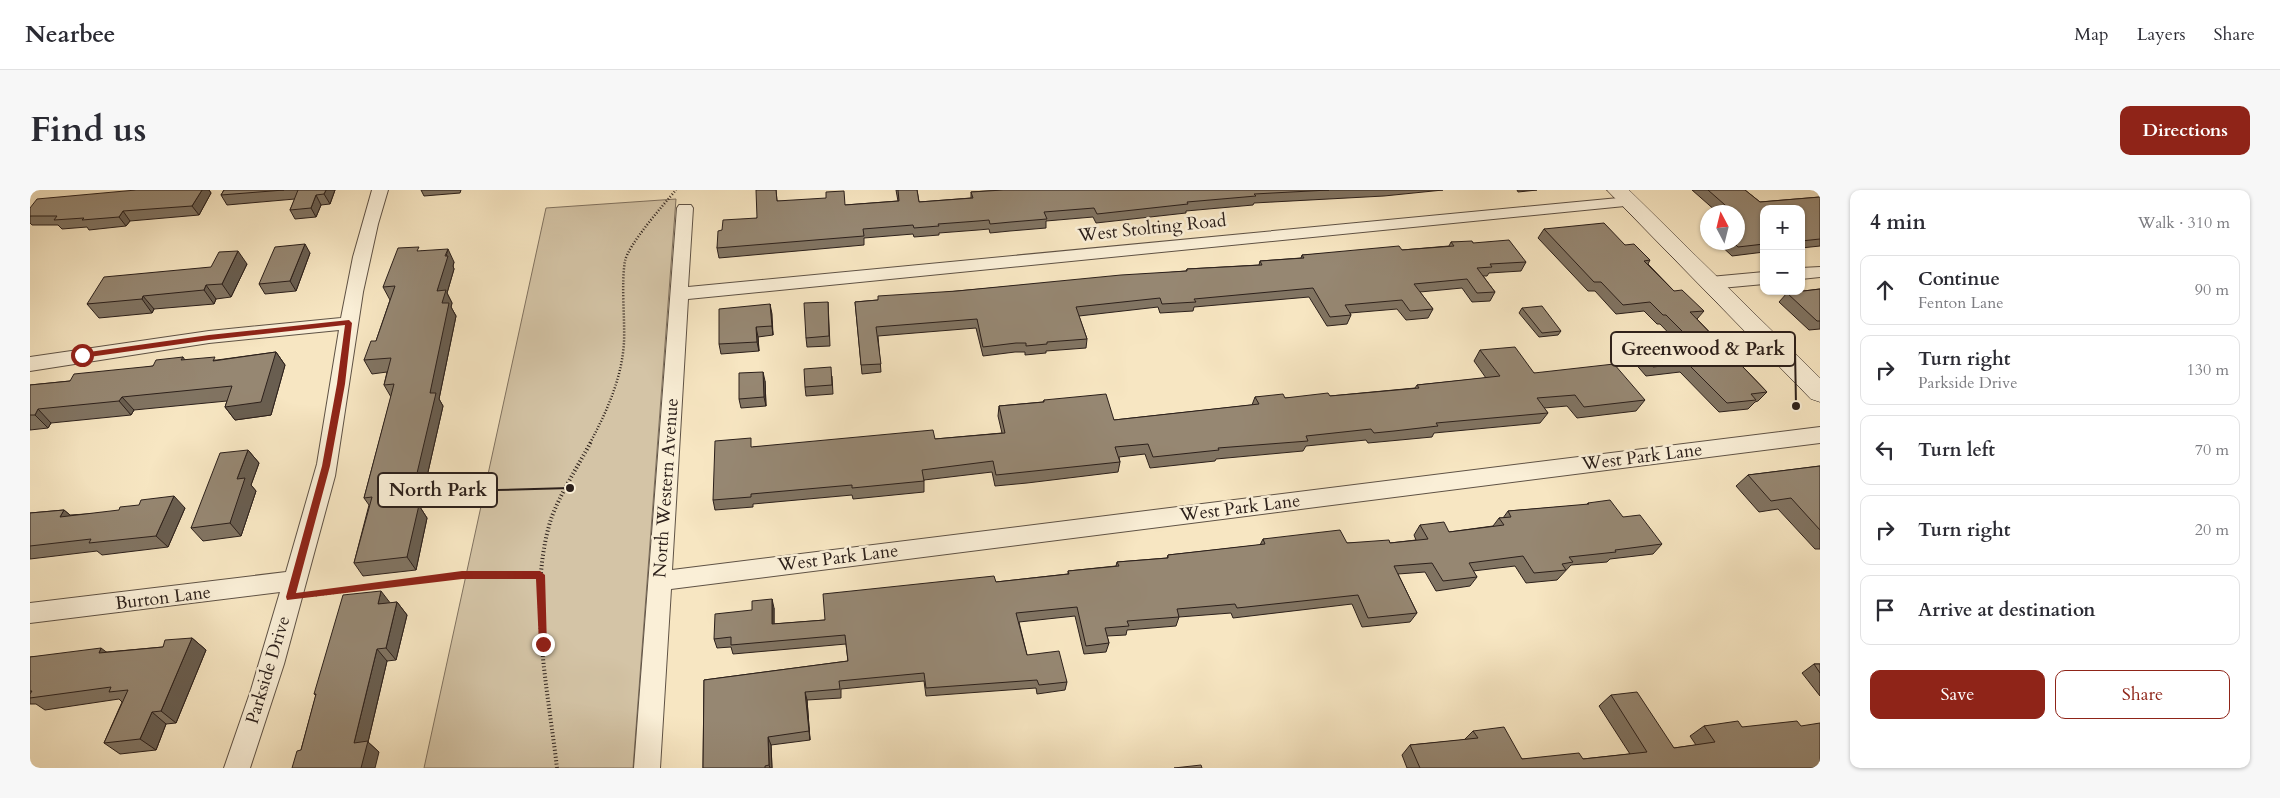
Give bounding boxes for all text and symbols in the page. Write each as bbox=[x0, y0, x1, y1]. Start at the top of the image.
text: Nearbee bbox=[25, 18, 115, 51]
text: Map bbox=[2074, 22, 2109, 47]
text: Layers bbox=[2137, 22, 2186, 47]
text: Share bbox=[2214, 22, 2255, 47]
text: Find us bbox=[30, 106, 146, 154]
button: Directions bbox=[2120, 106, 2250, 155]
north arrow bbox=[1700, 205, 1745, 250]
map controls bbox=[1760, 205, 1805, 295]
button: + bbox=[1760, 205, 1805, 250]
street label: West Stolting Road bbox=[1076, 208, 1228, 248]
text: 4 min bbox=[1870, 208, 1926, 237]
text: Walk · 310 m bbox=[2138, 212, 2230, 234]
button: − bbox=[1760, 250, 1805, 295]
text: Continue bbox=[1918, 266, 2000, 292]
icon: ahead bbox=[1871, 276, 1899, 304]
text: 90 m bbox=[2195, 279, 2229, 301]
text: Fenton Lane bbox=[1918, 292, 2004, 314]
callout: Greenwood & Park bbox=[1611, 332, 1795, 366]
text: Greenwood & Park bbox=[1621, 336, 1785, 362]
route start bbox=[71, 344, 94, 367]
text: Turn right bbox=[1918, 346, 2010, 372]
icon: right bbox=[1871, 356, 1899, 384]
text: 130 m bbox=[2187, 359, 2229, 381]
text: Parkside Drive bbox=[1918, 372, 2017, 394]
street label: North Western Avenue bbox=[647, 397, 685, 579]
icon: left bbox=[1871, 436, 1899, 464]
street label: West Park Lane bbox=[1579, 437, 1704, 477]
text: Turn left bbox=[1918, 437, 1995, 463]
text: 70 m bbox=[2195, 439, 2229, 461]
callout: North Park bbox=[378, 473, 497, 507]
text: North Park bbox=[389, 477, 487, 503]
street label: West Park Lane bbox=[1177, 488, 1302, 528]
icon: right bbox=[1871, 516, 1899, 544]
text: Turn right bbox=[1918, 517, 2010, 543]
text: 20 m bbox=[2195, 519, 2229, 541]
street label: West Park Lane bbox=[775, 538, 900, 578]
street label: Burton Lane bbox=[114, 580, 212, 616]
icon: arrive bbox=[1871, 596, 1899, 624]
text: Arrive at destination bbox=[1918, 597, 2095, 623]
street label: Parkside Drive bbox=[240, 613, 296, 727]
route end bbox=[532, 633, 555, 656]
button: Save bbox=[1870, 670, 2045, 719]
button: Share bbox=[2055, 670, 2230, 719]

